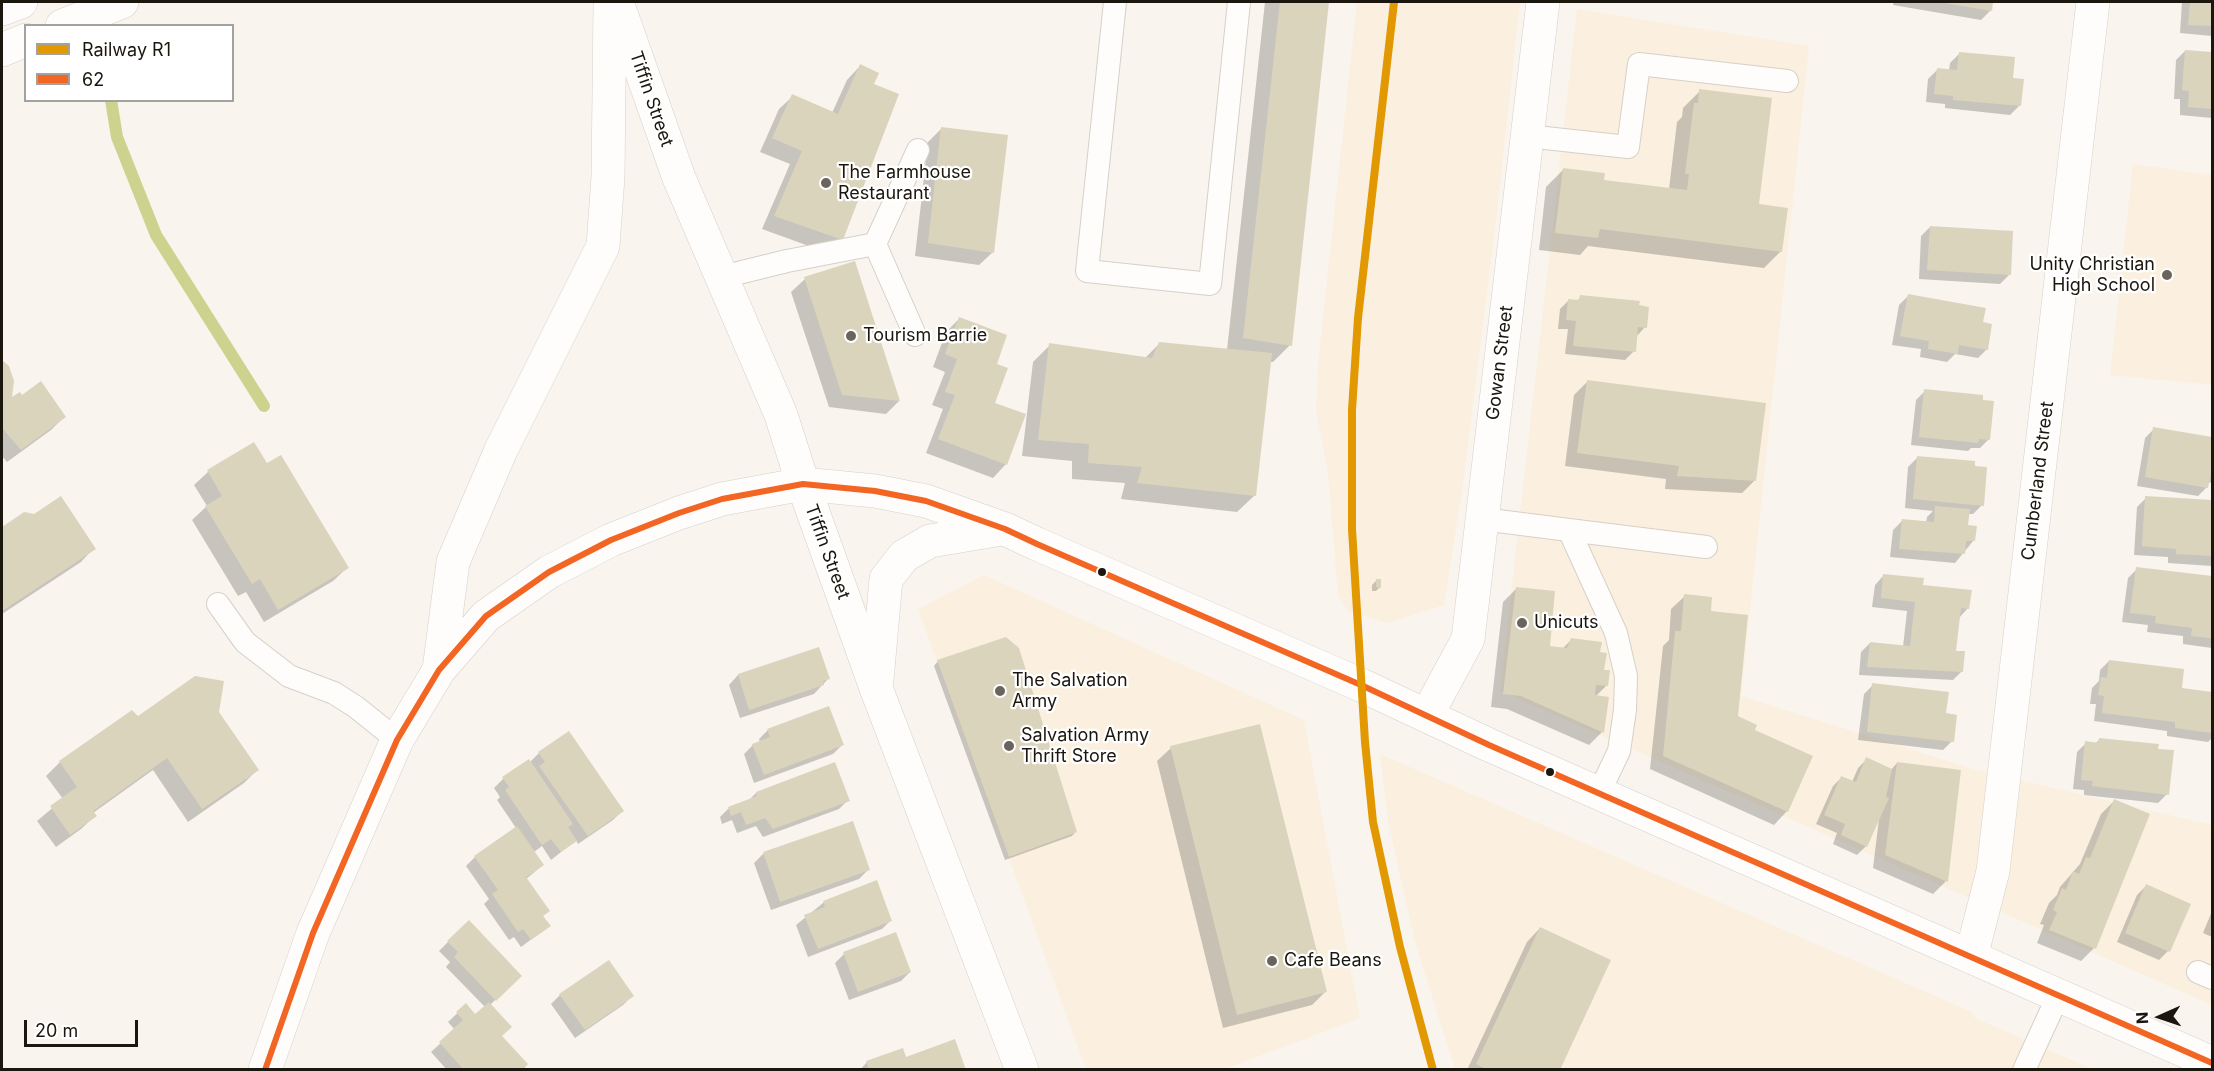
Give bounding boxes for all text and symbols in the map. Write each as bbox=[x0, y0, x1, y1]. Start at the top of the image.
legend bbox=[24, 24, 234, 102]
text: Railway R1 bbox=[82, 39, 171, 60]
street label: Tiffin Street bbox=[625, 48, 677, 150]
text: 62 bbox=[82, 69, 104, 90]
place label: The Farmhouse Restaurant bbox=[838, 162, 971, 204]
marker: The Farmhouse Restaurant bbox=[819, 176, 833, 190]
place label: Unity Christian High School bbox=[2029, 254, 2155, 296]
marker: Unity Christian High School bbox=[2160, 268, 2174, 282]
street label: Gowan Street bbox=[1482, 305, 1518, 421]
place label: Tourism Barrie bbox=[863, 325, 987, 347]
marker: Tourism Barrie bbox=[844, 329, 858, 343]
street label: Cumberland Street bbox=[2018, 400, 2058, 562]
street label: Tiffin Street bbox=[800, 502, 854, 602]
unlabelled marker bbox=[1096, 566, 1108, 578]
place label: Unicuts bbox=[1534, 612, 1599, 634]
marker: Unicuts bbox=[1515, 616, 1529, 630]
place label: The Salvation Army bbox=[1012, 670, 1128, 712]
marker: The Salvation Army bbox=[993, 684, 1007, 698]
place label: Salvation Army Thrift Store bbox=[1021, 725, 1149, 768]
marker: Salvation Army Thrift Store bbox=[1002, 739, 1016, 753]
unlabelled marker bbox=[1544, 766, 1556, 778]
place label: Cafe Beans bbox=[1284, 950, 1382, 972]
marker: Cafe Beans bbox=[1265, 954, 1279, 968]
north arrow bbox=[2130, 987, 2190, 1047]
scale bar bbox=[27, 1008, 141, 1046]
text: N bbox=[2132, 1011, 2152, 1025]
text: 20 m bbox=[35, 1020, 78, 1041]

